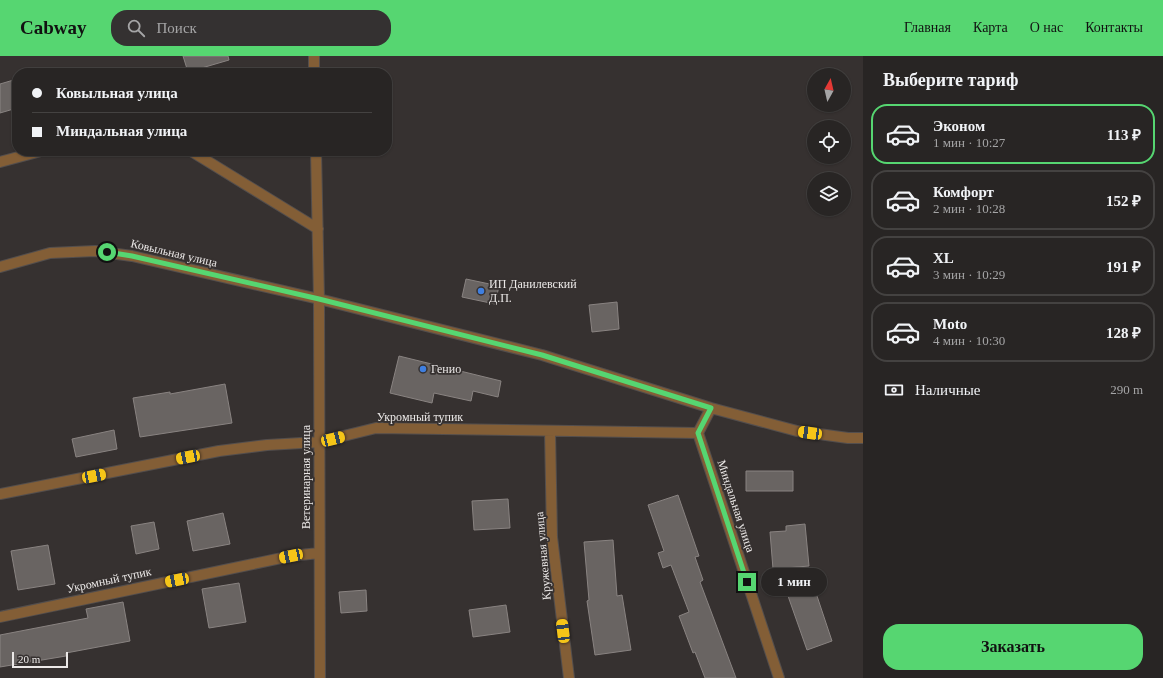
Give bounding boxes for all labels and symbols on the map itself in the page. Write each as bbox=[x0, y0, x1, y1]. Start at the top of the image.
north arrow bbox=[807, 68, 851, 112]
street label: Ковыльная улица bbox=[129, 236, 219, 270]
route start bbox=[98, 243, 116, 261]
place label: ИП Данилевский Д.П. bbox=[489, 277, 577, 305]
marker: ИП Данилевский Д.П. bbox=[476, 286, 486, 296]
place label: Генио bbox=[431, 362, 461, 376]
marker: Генио bbox=[418, 364, 428, 374]
street label: Укромный тупик bbox=[377, 410, 463, 424]
street label: Ветеринарная улица bbox=[299, 424, 313, 529]
car bbox=[797, 425, 823, 441]
car bbox=[320, 430, 346, 448]
car bbox=[175, 449, 201, 465]
street label: Миндальная улица bbox=[714, 458, 758, 555]
car bbox=[81, 468, 107, 484]
street label: Кружевная улица bbox=[532, 511, 554, 601]
car bbox=[278, 548, 304, 564]
street label: Укромный тупик bbox=[65, 564, 153, 596]
callout: 1 мин bbox=[761, 568, 827, 596]
car bbox=[164, 572, 190, 588]
route end bbox=[738, 573, 756, 591]
car bbox=[556, 618, 570, 644]
scale bar bbox=[12, 650, 68, 669]

